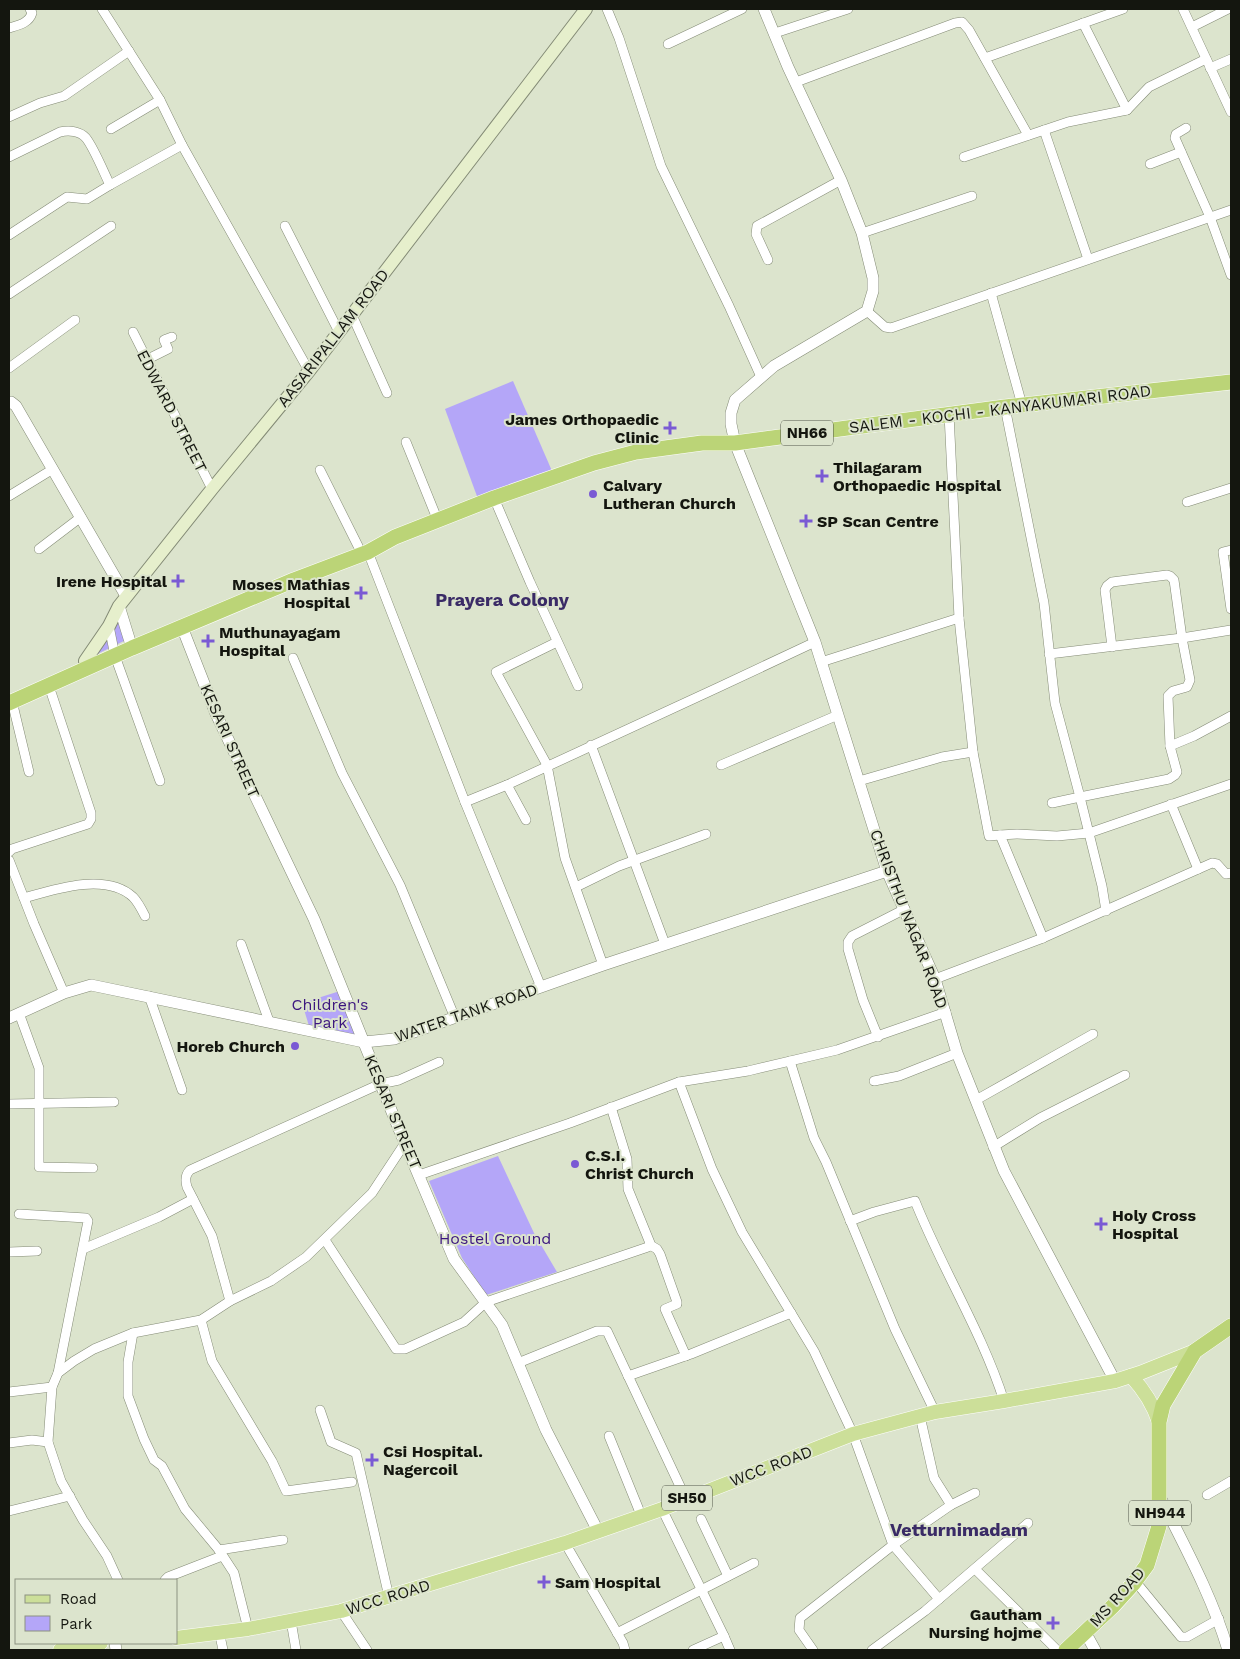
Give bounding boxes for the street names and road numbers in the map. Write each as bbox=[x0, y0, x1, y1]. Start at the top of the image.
street label: AASARIPALLAM ROAD bbox=[273, 265, 393, 411]
street label: EDWARD STREET bbox=[133, 347, 211, 476]
street label: SALEM - KOCHI - KANYAKUMARI ROAD bbox=[848, 381, 1152, 437]
road number: NH66 bbox=[781, 420, 833, 446]
street label: KESARI STREET bbox=[196, 681, 264, 801]
street label: CHRISTHU NAGAR ROAD bbox=[866, 827, 952, 1011]
street label: WATER TANK ROAD bbox=[392, 980, 540, 1046]
street label: KESARI STREET bbox=[360, 1052, 426, 1172]
street label: WCC ROAD bbox=[727, 1442, 815, 1490]
road number: SH50 bbox=[662, 1486, 712, 1510]
road number: NH944 bbox=[1129, 1500, 1191, 1526]
street label: MS ROAD bbox=[1085, 1563, 1149, 1631]
street label: WCC ROAD bbox=[344, 1575, 432, 1619]

